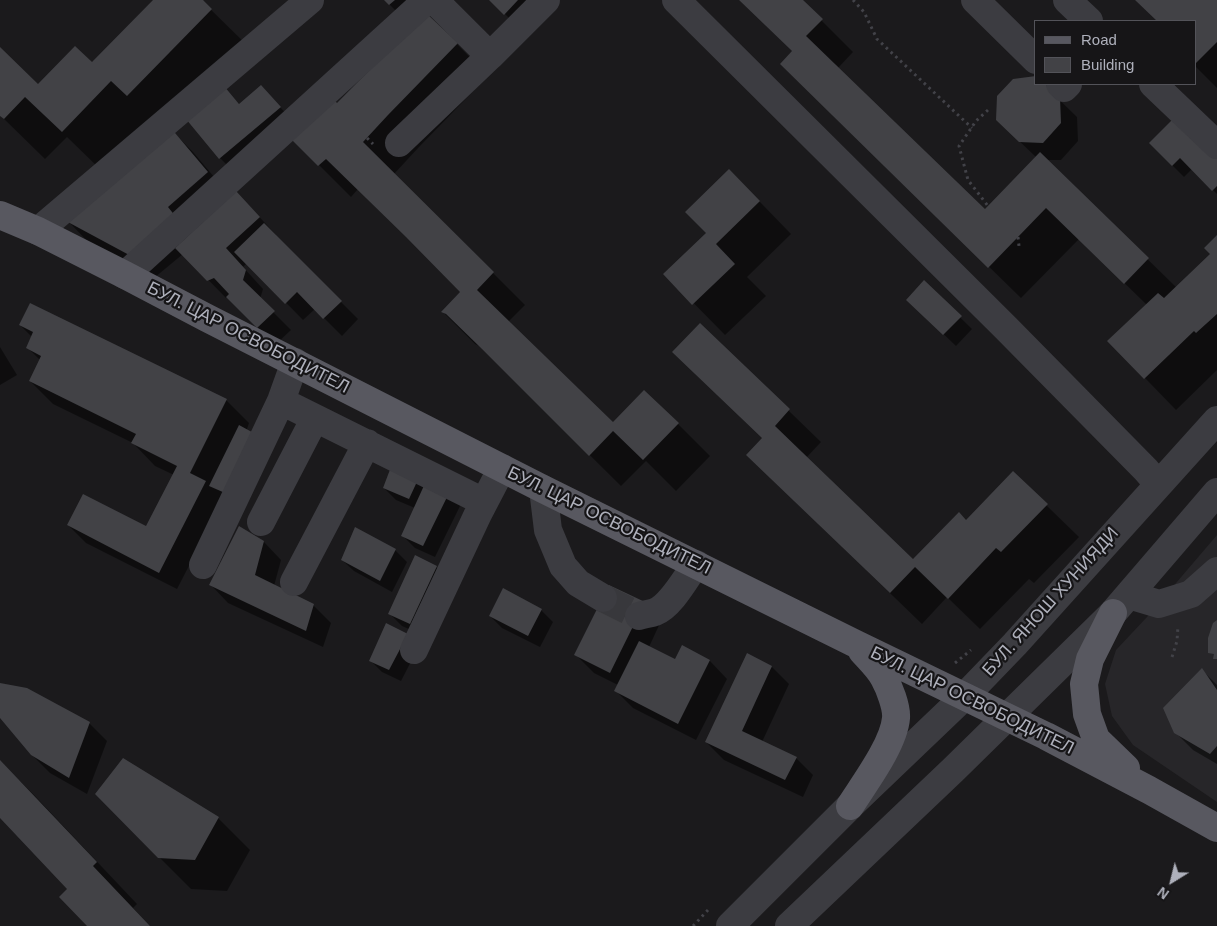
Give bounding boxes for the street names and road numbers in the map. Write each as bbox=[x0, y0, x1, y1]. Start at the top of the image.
street label: БУЛ. ЦАР ОСВОБОДИТЕЛ bbox=[143, 278, 353, 398]
street label: БУЛ. ЦАР ОСВОБОДИТЕЛ bbox=[504, 462, 714, 580]
street label: БУЛ. ЯНОШ ХУНИЯДИ bbox=[978, 523, 1124, 681]
street label: БУЛ. ЦАР ОСВОБОДИТЕЛ bbox=[867, 642, 1077, 760]

